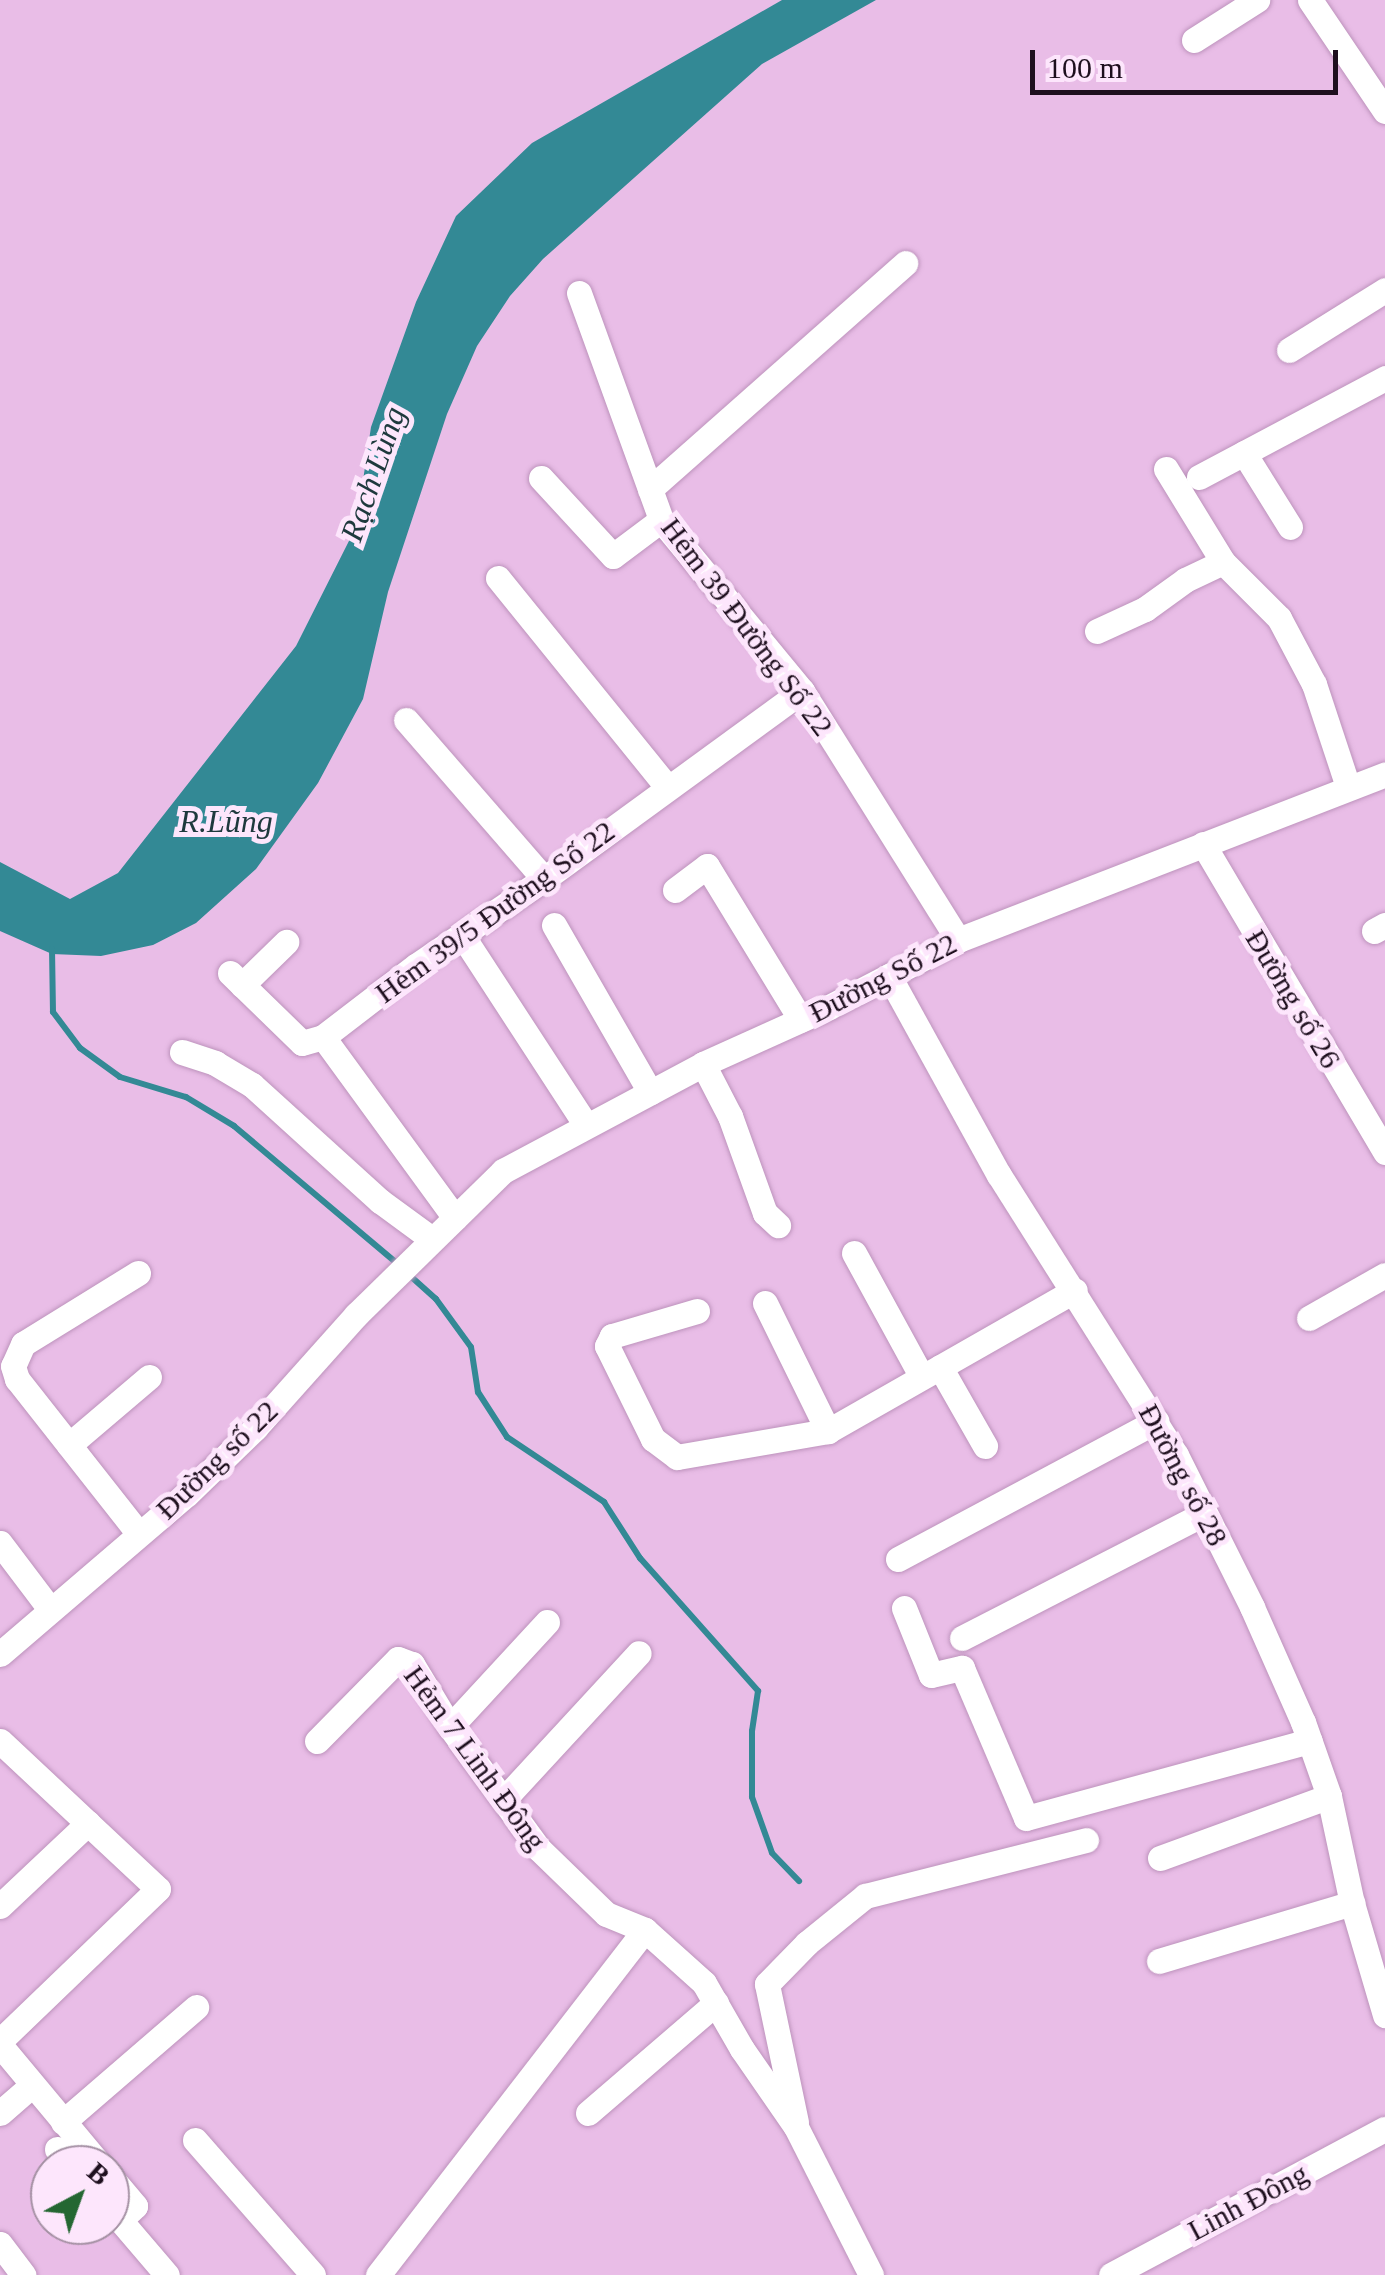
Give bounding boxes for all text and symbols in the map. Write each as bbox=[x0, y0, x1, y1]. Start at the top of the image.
scale bar bbox=[1035, 30, 1342, 92]
text: 100 m bbox=[1047, 51, 1123, 84]
water label: Rạch Lùng bbox=[332, 402, 414, 546]
street label: Hẻm 39 Đường Số 22 bbox=[653, 511, 841, 743]
water label: R.Lũng bbox=[179, 802, 273, 840]
street label: Hẻm 39/5 Đường Số 22 bbox=[368, 813, 622, 1011]
street label: Đường số 26 bbox=[1238, 923, 1348, 1075]
street label: Đường Số 22 bbox=[803, 926, 963, 1030]
street label: Đường số 22 bbox=[149, 1393, 285, 1527]
street label: Đường số 28 bbox=[1131, 1398, 1235, 1552]
street label: Hẻm 7 Linh Đông bbox=[396, 1659, 554, 1857]
north arrow bbox=[30, 2145, 130, 2245]
street label: Linh Đông bbox=[1182, 2155, 1314, 2249]
text: B bbox=[81, 2156, 116, 2191]

